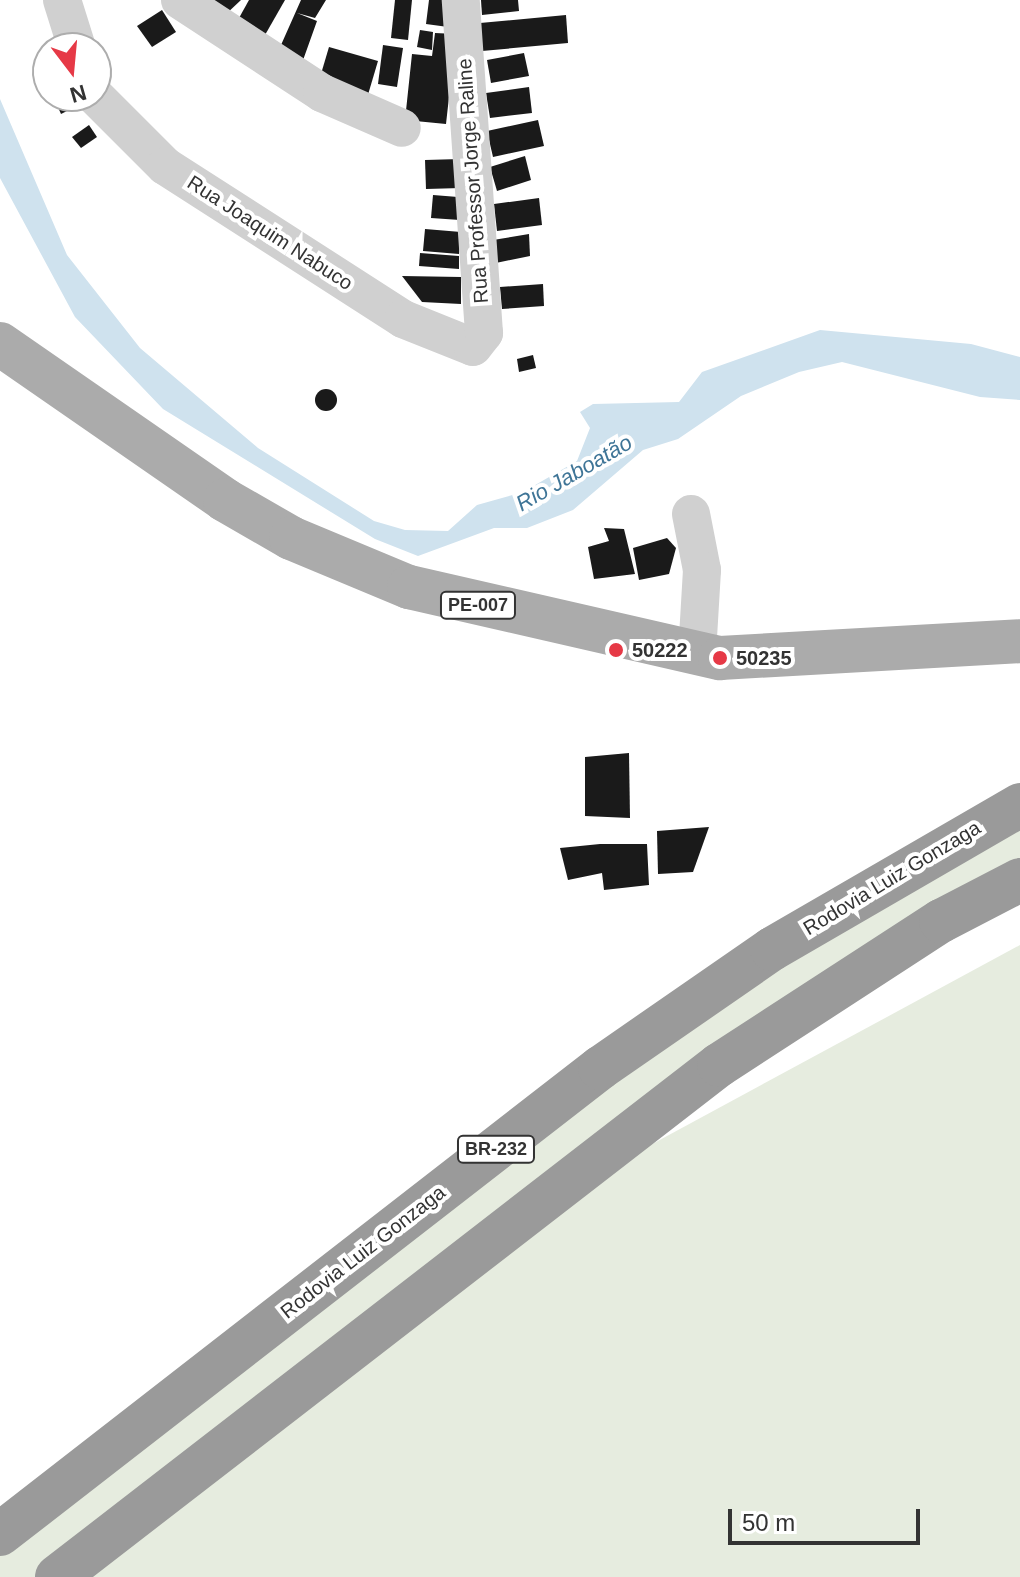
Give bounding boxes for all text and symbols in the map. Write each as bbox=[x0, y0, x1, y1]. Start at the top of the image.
north arrow bbox=[32, 32, 112, 112]
street label: Rua Professor Jorge Raline bbox=[452, 58, 494, 304]
text: N bbox=[67, 79, 89, 108]
street label: Rua Joaquim Nabuco bbox=[183, 171, 357, 295]
water label: Rio Jaboatão bbox=[511, 429, 637, 517]
road number: PE-007 bbox=[438, 591, 518, 619]
place label: 50222 bbox=[632, 638, 688, 662]
marker: 50222 bbox=[607, 641, 625, 659]
place label: 50235 bbox=[736, 646, 792, 670]
marker: 50235 bbox=[711, 649, 729, 667]
street label: Rodovia Luiz Gonzaga bbox=[799, 816, 985, 940]
road number: BR-232 bbox=[456, 1135, 536, 1163]
street label: Rodovia Luiz Gonzaga bbox=[276, 1180, 450, 1324]
scale bar bbox=[732, 1493, 924, 1543]
text: 50 m bbox=[742, 1509, 795, 1536]

